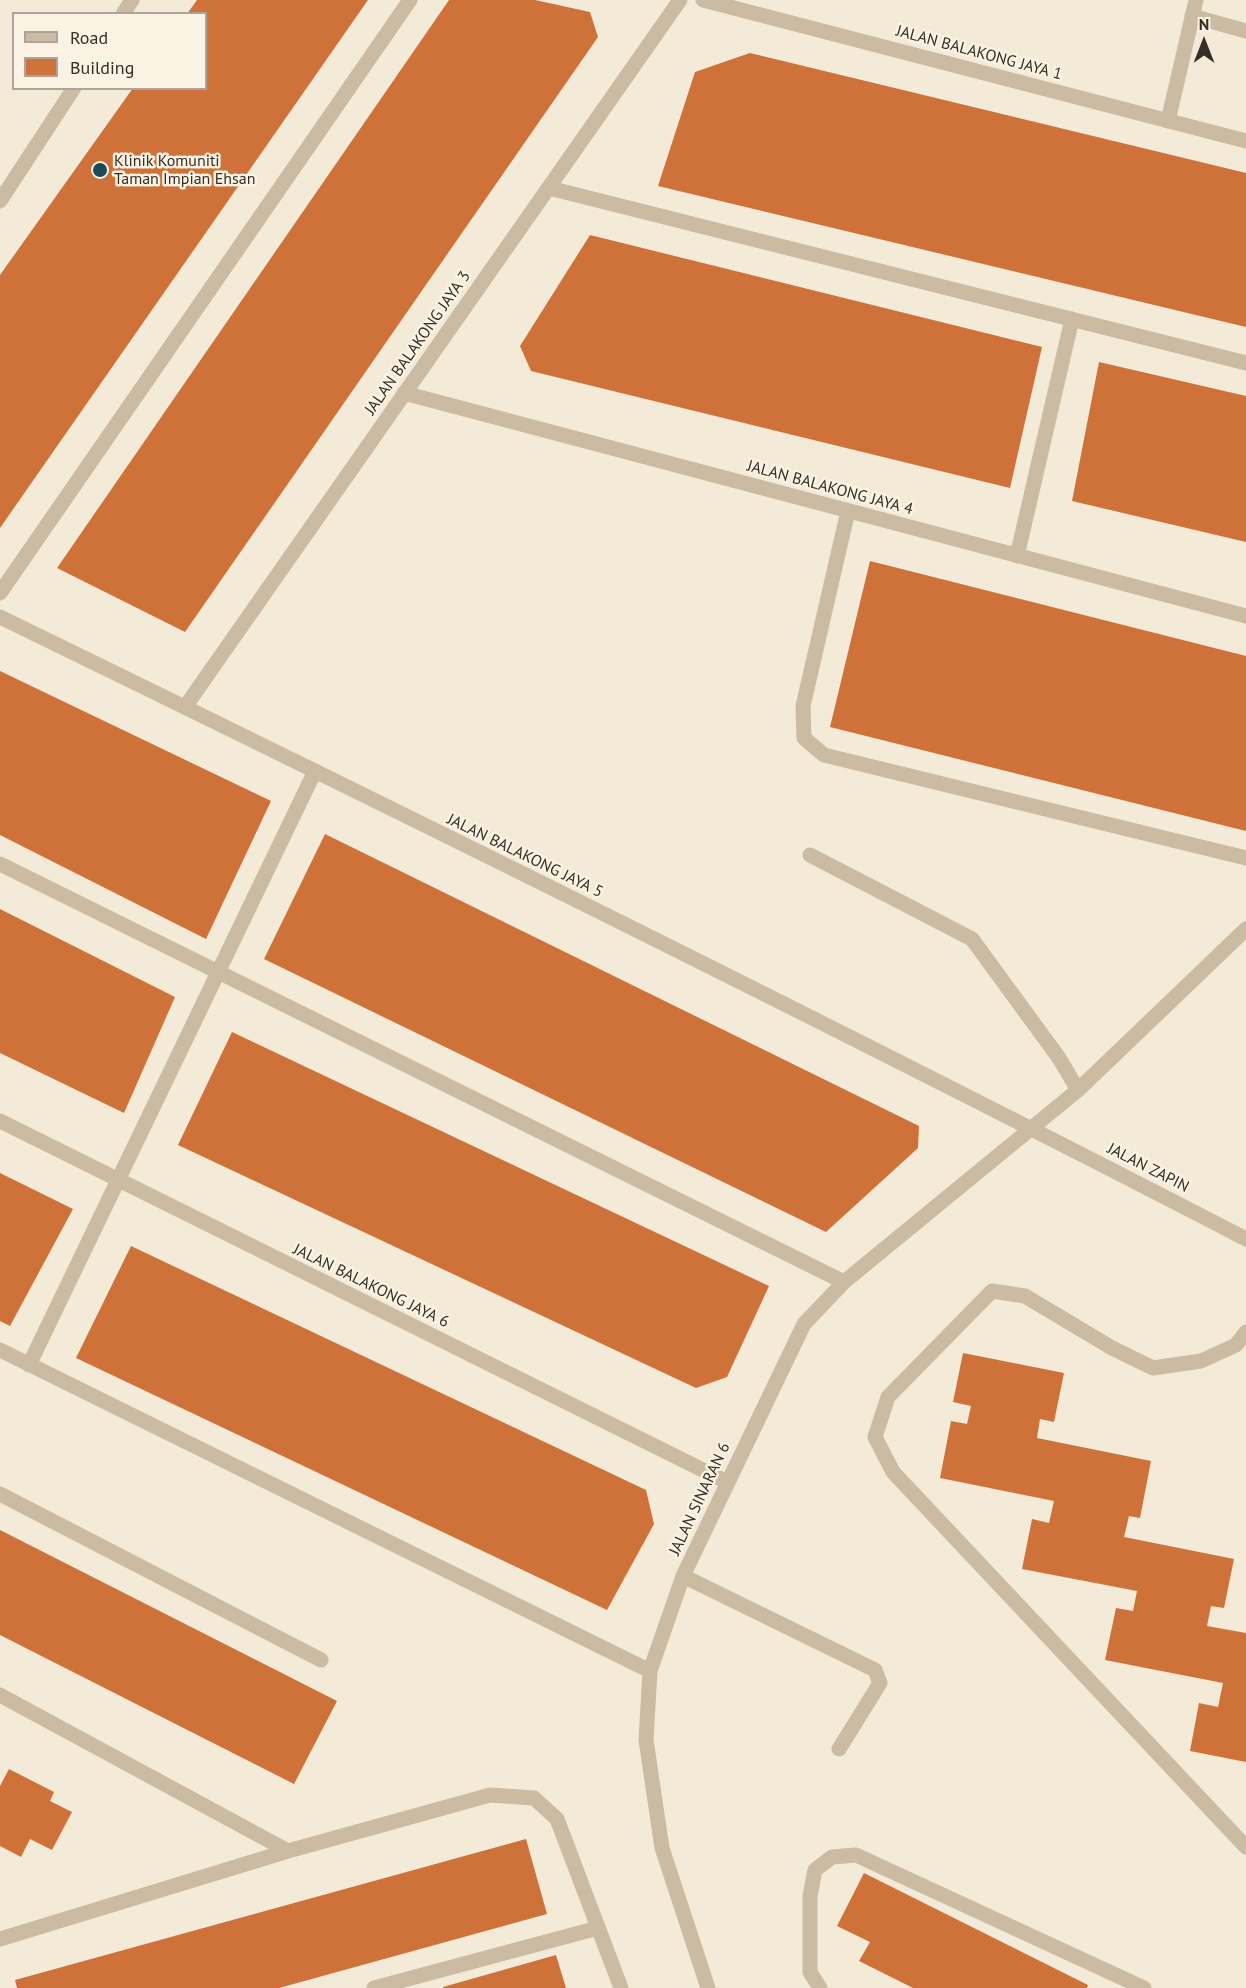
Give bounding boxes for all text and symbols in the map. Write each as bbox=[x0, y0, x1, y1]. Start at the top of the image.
legend bbox=[12, 12, 207, 90]
north arrow bbox=[1174, 12, 1234, 72]
text: N bbox=[1199, 14, 1209, 34]
street label: JALAN BALAKONG JAYA 1 bbox=[894, 22, 1064, 84]
text: Road bbox=[70, 26, 108, 49]
text: Building bbox=[70, 56, 134, 79]
place label: Klinik Komuniti Taman Impian Ehsan bbox=[114, 151, 255, 189]
marker: Klinik Komuniti Taman Impian Ehsan bbox=[91, 161, 109, 179]
street label: JALAN BALAKONG JAYA 3 bbox=[361, 267, 475, 419]
street label: JALAN BALAKONG JAYA 4 bbox=[745, 457, 915, 519]
street label: JALAN BALAKONG JAYA 5 bbox=[444, 810, 606, 902]
street label: JALAN ZAPIN bbox=[1104, 1139, 1192, 1197]
street label: JALAN BALAKONG JAYA 6 bbox=[290, 1240, 452, 1332]
street label: JALAN SINARAN 6 bbox=[665, 1440, 735, 1558]

